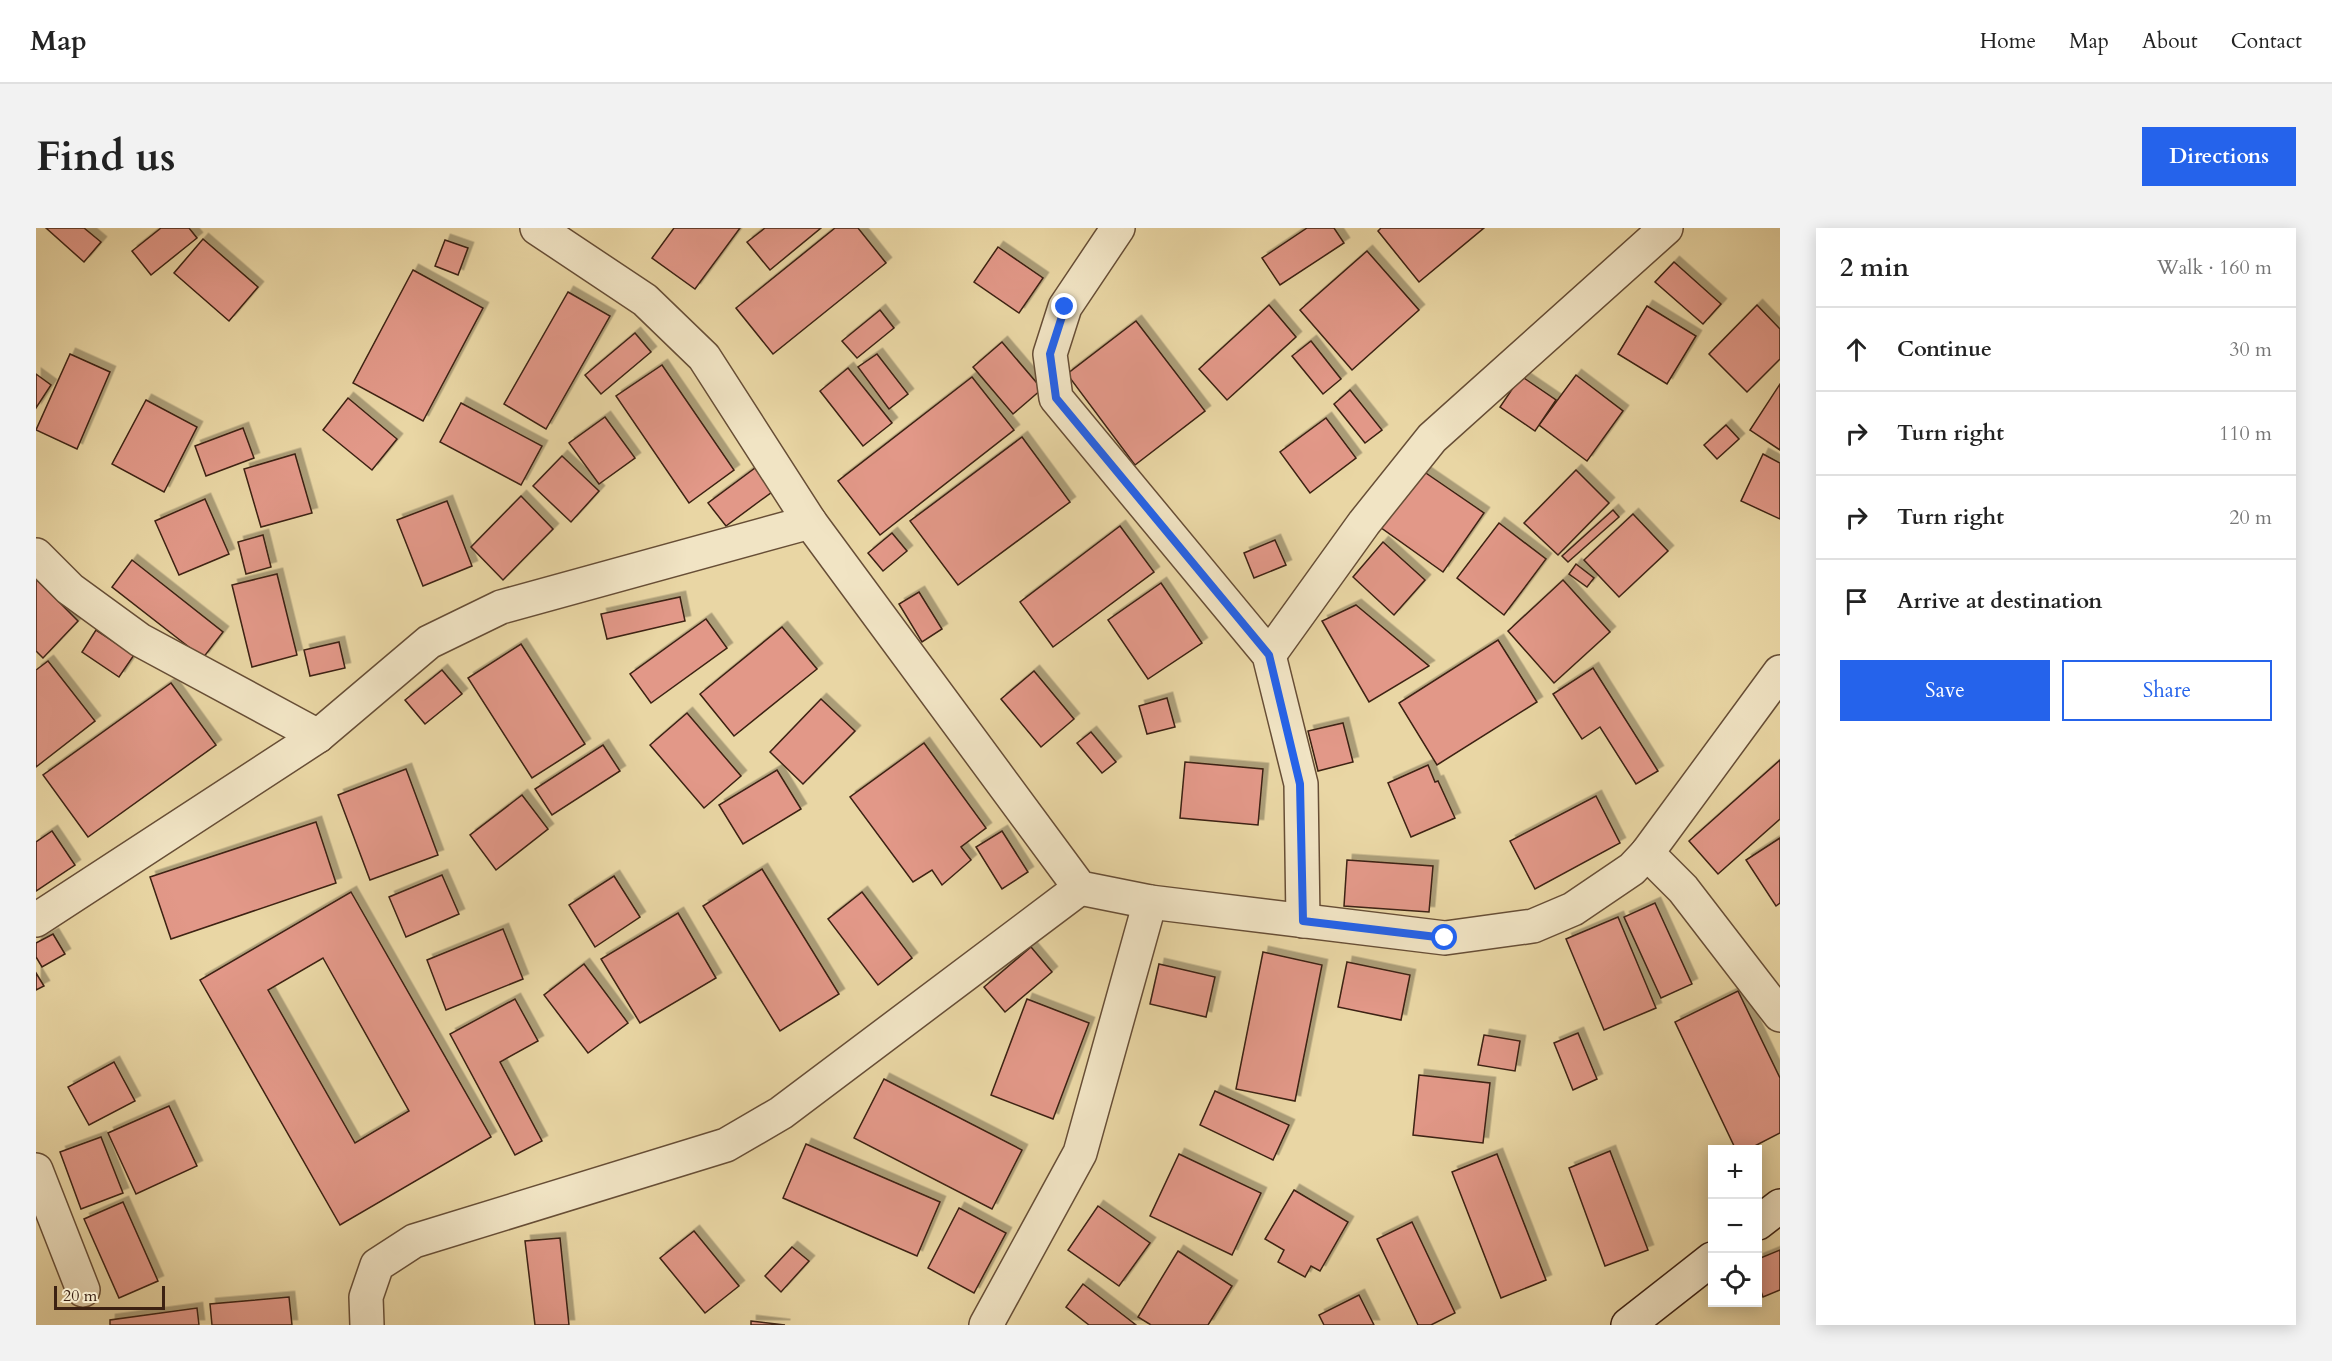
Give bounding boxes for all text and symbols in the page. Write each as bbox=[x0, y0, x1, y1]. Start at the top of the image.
text: Map bbox=[30, 22, 87, 60]
text: Home bbox=[1980, 27, 2036, 56]
text: Map bbox=[2069, 27, 2109, 56]
text: About bbox=[2142, 27, 2198, 56]
text: Contact bbox=[2231, 27, 2302, 56]
button: Directions bbox=[2142, 127, 2296, 186]
text: Find us bbox=[36, 128, 176, 185]
text: 2 min bbox=[1840, 250, 1909, 285]
text: Walk · 160 m bbox=[2157, 254, 2272, 281]
route end bbox=[1051, 293, 1077, 319]
icon: ahead bbox=[1840, 333, 1873, 366]
text: Continue bbox=[1897, 334, 1992, 364]
text: 30 m bbox=[2229, 336, 2272, 363]
icon: right bbox=[1840, 417, 1873, 450]
text: Turn right bbox=[1897, 418, 2004, 448]
text: 110 m bbox=[2219, 420, 2272, 447]
icon: right bbox=[1840, 501, 1873, 534]
text: Turn right bbox=[1897, 502, 2004, 532]
text: 20 m bbox=[2229, 504, 2272, 531]
icon: arrive bbox=[1840, 585, 1873, 618]
text: Arrive at destination bbox=[1897, 586, 2102, 616]
button: Save bbox=[1840, 660, 2050, 721]
button: Share bbox=[2062, 660, 2272, 721]
route start bbox=[1431, 924, 1457, 950]
map controls bbox=[1708, 1145, 1762, 1307]
button: + bbox=[1708, 1145, 1762, 1199]
button: − bbox=[1708, 1199, 1762, 1253]
button: locate bbox=[1708, 1253, 1762, 1307]
scale bar bbox=[54, 1283, 165, 1310]
text: 20 m bbox=[63, 1285, 97, 1307]

